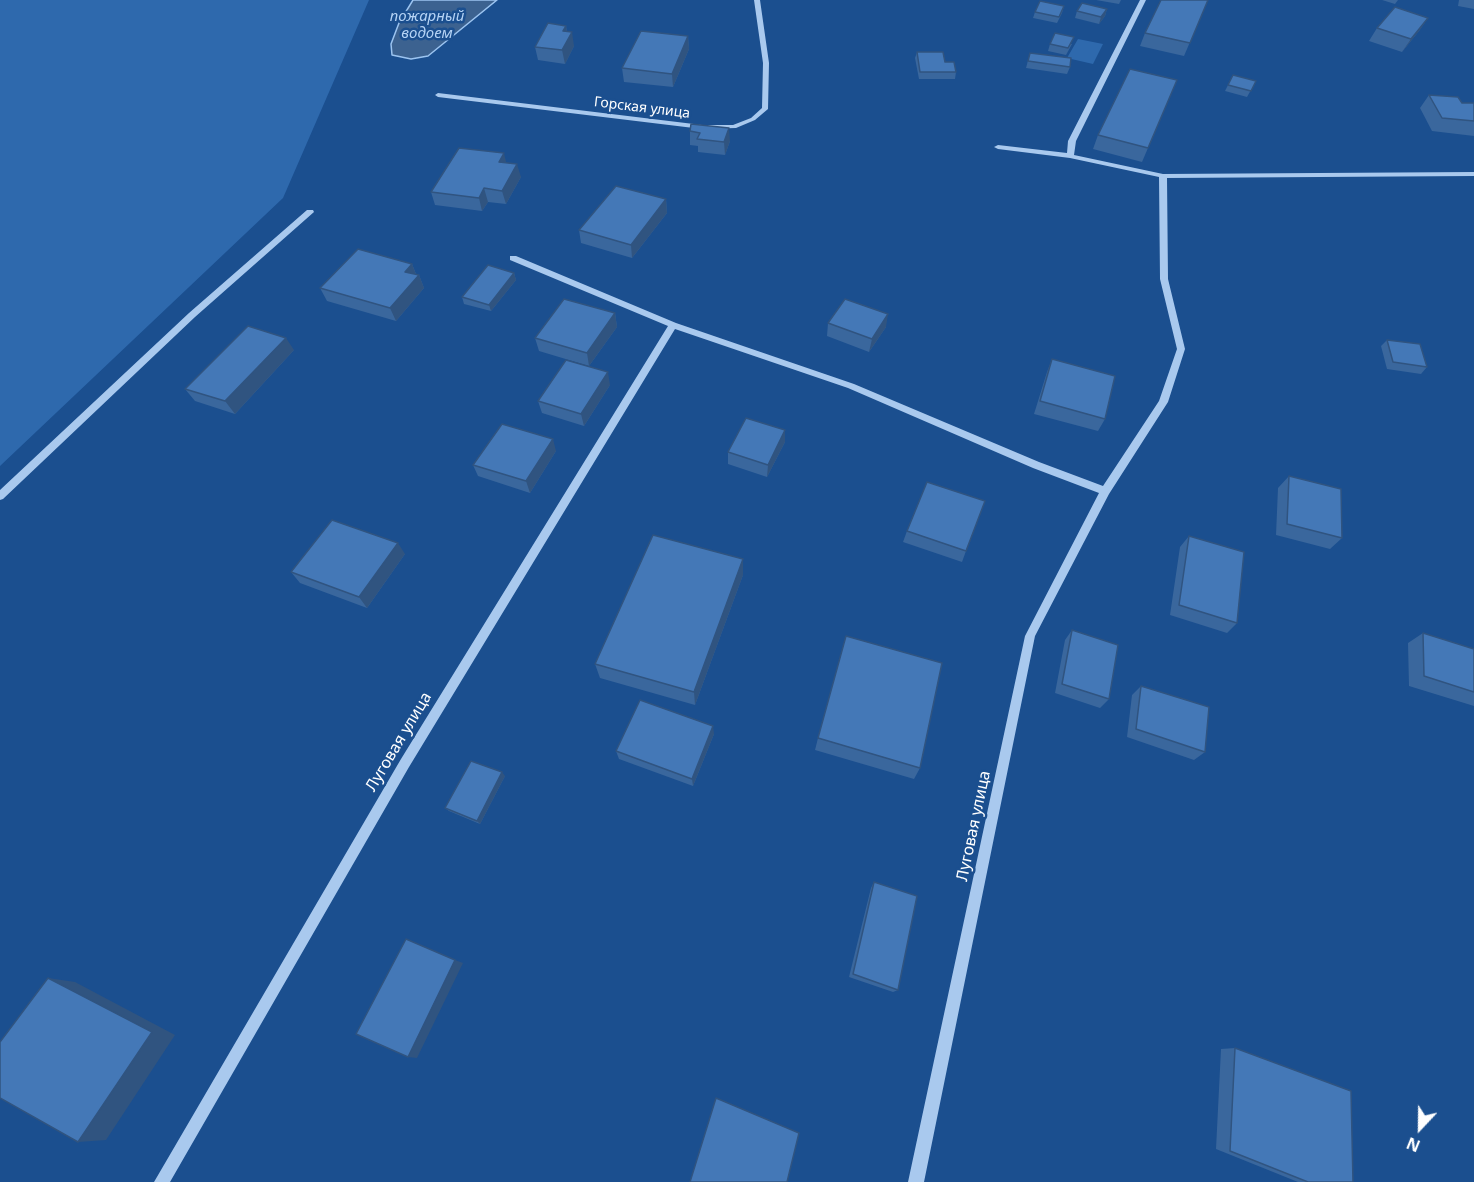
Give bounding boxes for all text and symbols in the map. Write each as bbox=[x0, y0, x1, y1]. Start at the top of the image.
water label: пожарный водоем bbox=[390, 8, 464, 43]
street label: Горская улица bbox=[593, 94, 691, 122]
street label: Луговая улица bbox=[362, 689, 436, 795]
street label: Луговая улица bbox=[953, 769, 995, 883]
north arrow bbox=[1390, 1098, 1450, 1158]
text: N bbox=[1403, 1132, 1423, 1157]

